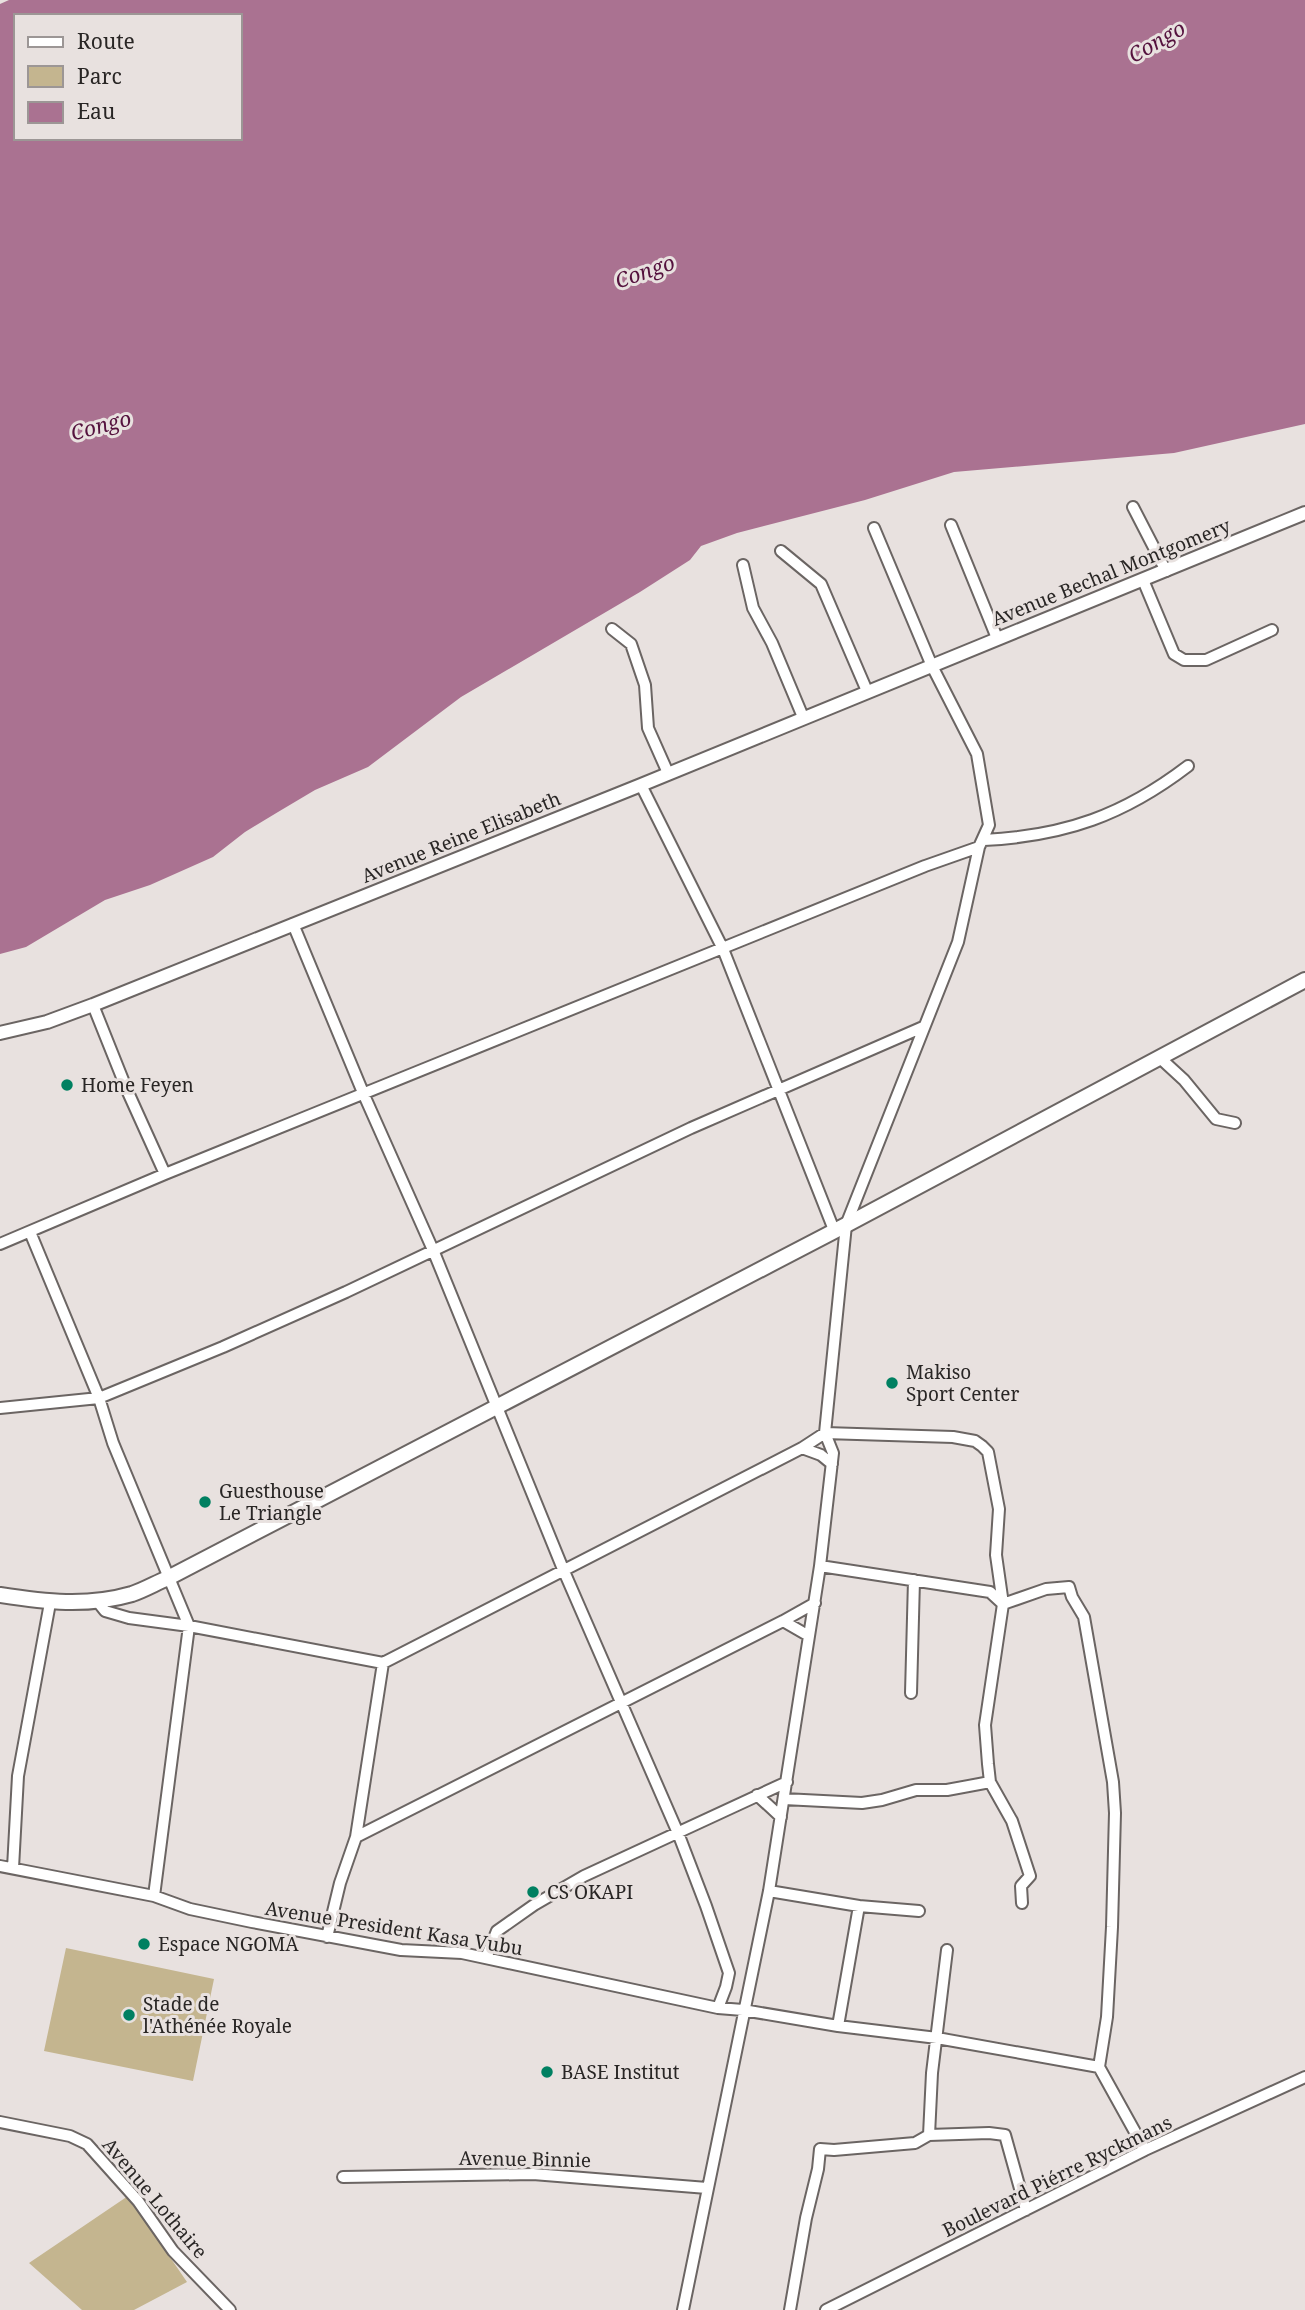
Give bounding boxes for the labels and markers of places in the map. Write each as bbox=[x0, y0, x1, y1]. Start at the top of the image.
place label: Home Feyen bbox=[81, 1072, 194, 1098]
marker: Home Feyen bbox=[59, 1077, 75, 1093]
place label: Makiso Sport Center bbox=[906, 1359, 1019, 1407]
marker: Makiso Sport Center bbox=[884, 1375, 900, 1391]
place label: Guesthouse Le Triangle bbox=[219, 1478, 324, 1526]
marker: Guesthouse Le Triangle bbox=[197, 1494, 213, 1510]
place label: CS OKAPI bbox=[547, 1879, 633, 1905]
marker: CS OKAPI bbox=[525, 1884, 541, 1900]
place label: Espace NGOMA bbox=[158, 1931, 299, 1957]
marker: Espace NGOMA bbox=[136, 1936, 152, 1952]
place label: Stade de l'Athénée Royale bbox=[143, 1991, 292, 2039]
marker: Stade de l'Athénée Royale bbox=[121, 2007, 137, 2023]
place label: BASE Institut bbox=[561, 2059, 680, 2085]
marker: BASE Institut bbox=[539, 2064, 555, 2080]

